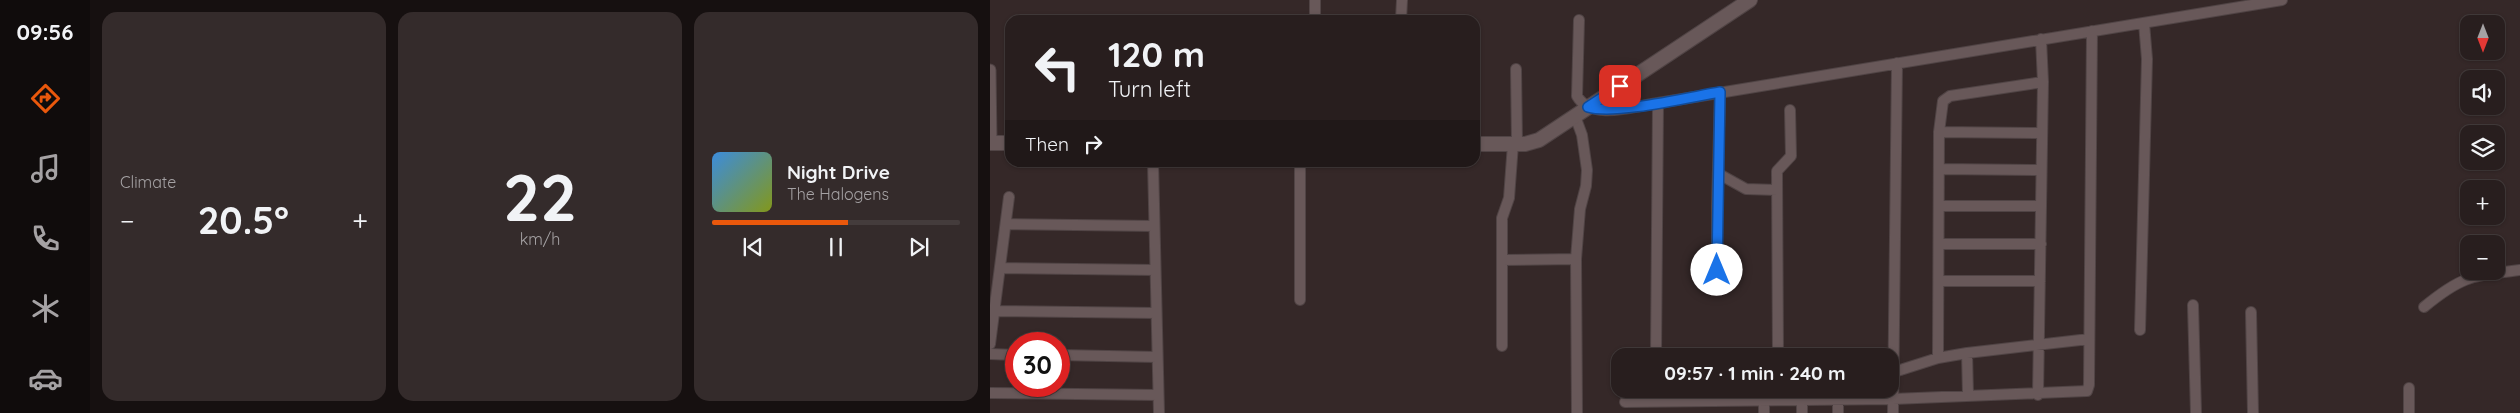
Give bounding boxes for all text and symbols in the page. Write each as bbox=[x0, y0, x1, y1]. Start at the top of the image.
north arrow bbox=[2460, 15, 2505, 60]
map controls bbox=[2460, 15, 2505, 280]
text: 09:56 bbox=[17, 18, 73, 46]
text: 120 m bbox=[1108, 32, 1205, 76]
icon: left bbox=[1025, 35, 1090, 100]
pin bbox=[1599, 65, 1641, 107]
button: sound bbox=[2460, 70, 2505, 115]
icon: arrive bbox=[1606, 72, 1634, 100]
text: Turn left bbox=[1108, 75, 1191, 103]
icon: directions bbox=[28, 81, 63, 116]
button: layers bbox=[2460, 125, 2505, 170]
icon: right bbox=[1079, 130, 1107, 158]
text: Then bbox=[1025, 132, 1069, 156]
icon: music bbox=[28, 151, 63, 186]
text: 22 bbox=[503, 156, 577, 237]
text: Night Drive bbox=[787, 160, 890, 184]
text: Climate bbox=[120, 172, 176, 192]
button: + bbox=[2460, 180, 2505, 225]
text: The Halogens bbox=[787, 184, 889, 204]
text: 20.5° bbox=[198, 196, 289, 244]
text: − bbox=[120, 203, 135, 238]
text: + bbox=[352, 203, 368, 238]
icon: phone bbox=[28, 221, 63, 256]
text: km/h bbox=[520, 229, 560, 249]
icon: previous bbox=[739, 233, 767, 261]
icon: pause bbox=[822, 233, 850, 261]
icon: next bbox=[905, 233, 933, 261]
button: − bbox=[2460, 235, 2505, 280]
position arrow bbox=[1690, 243, 1742, 295]
icon: climate bbox=[28, 291, 63, 326]
speed limit sign: 30 bbox=[1005, 332, 1070, 397]
icon: car bbox=[28, 361, 63, 396]
text: 09:57 · 1 min · 240 m bbox=[1664, 361, 1846, 385]

